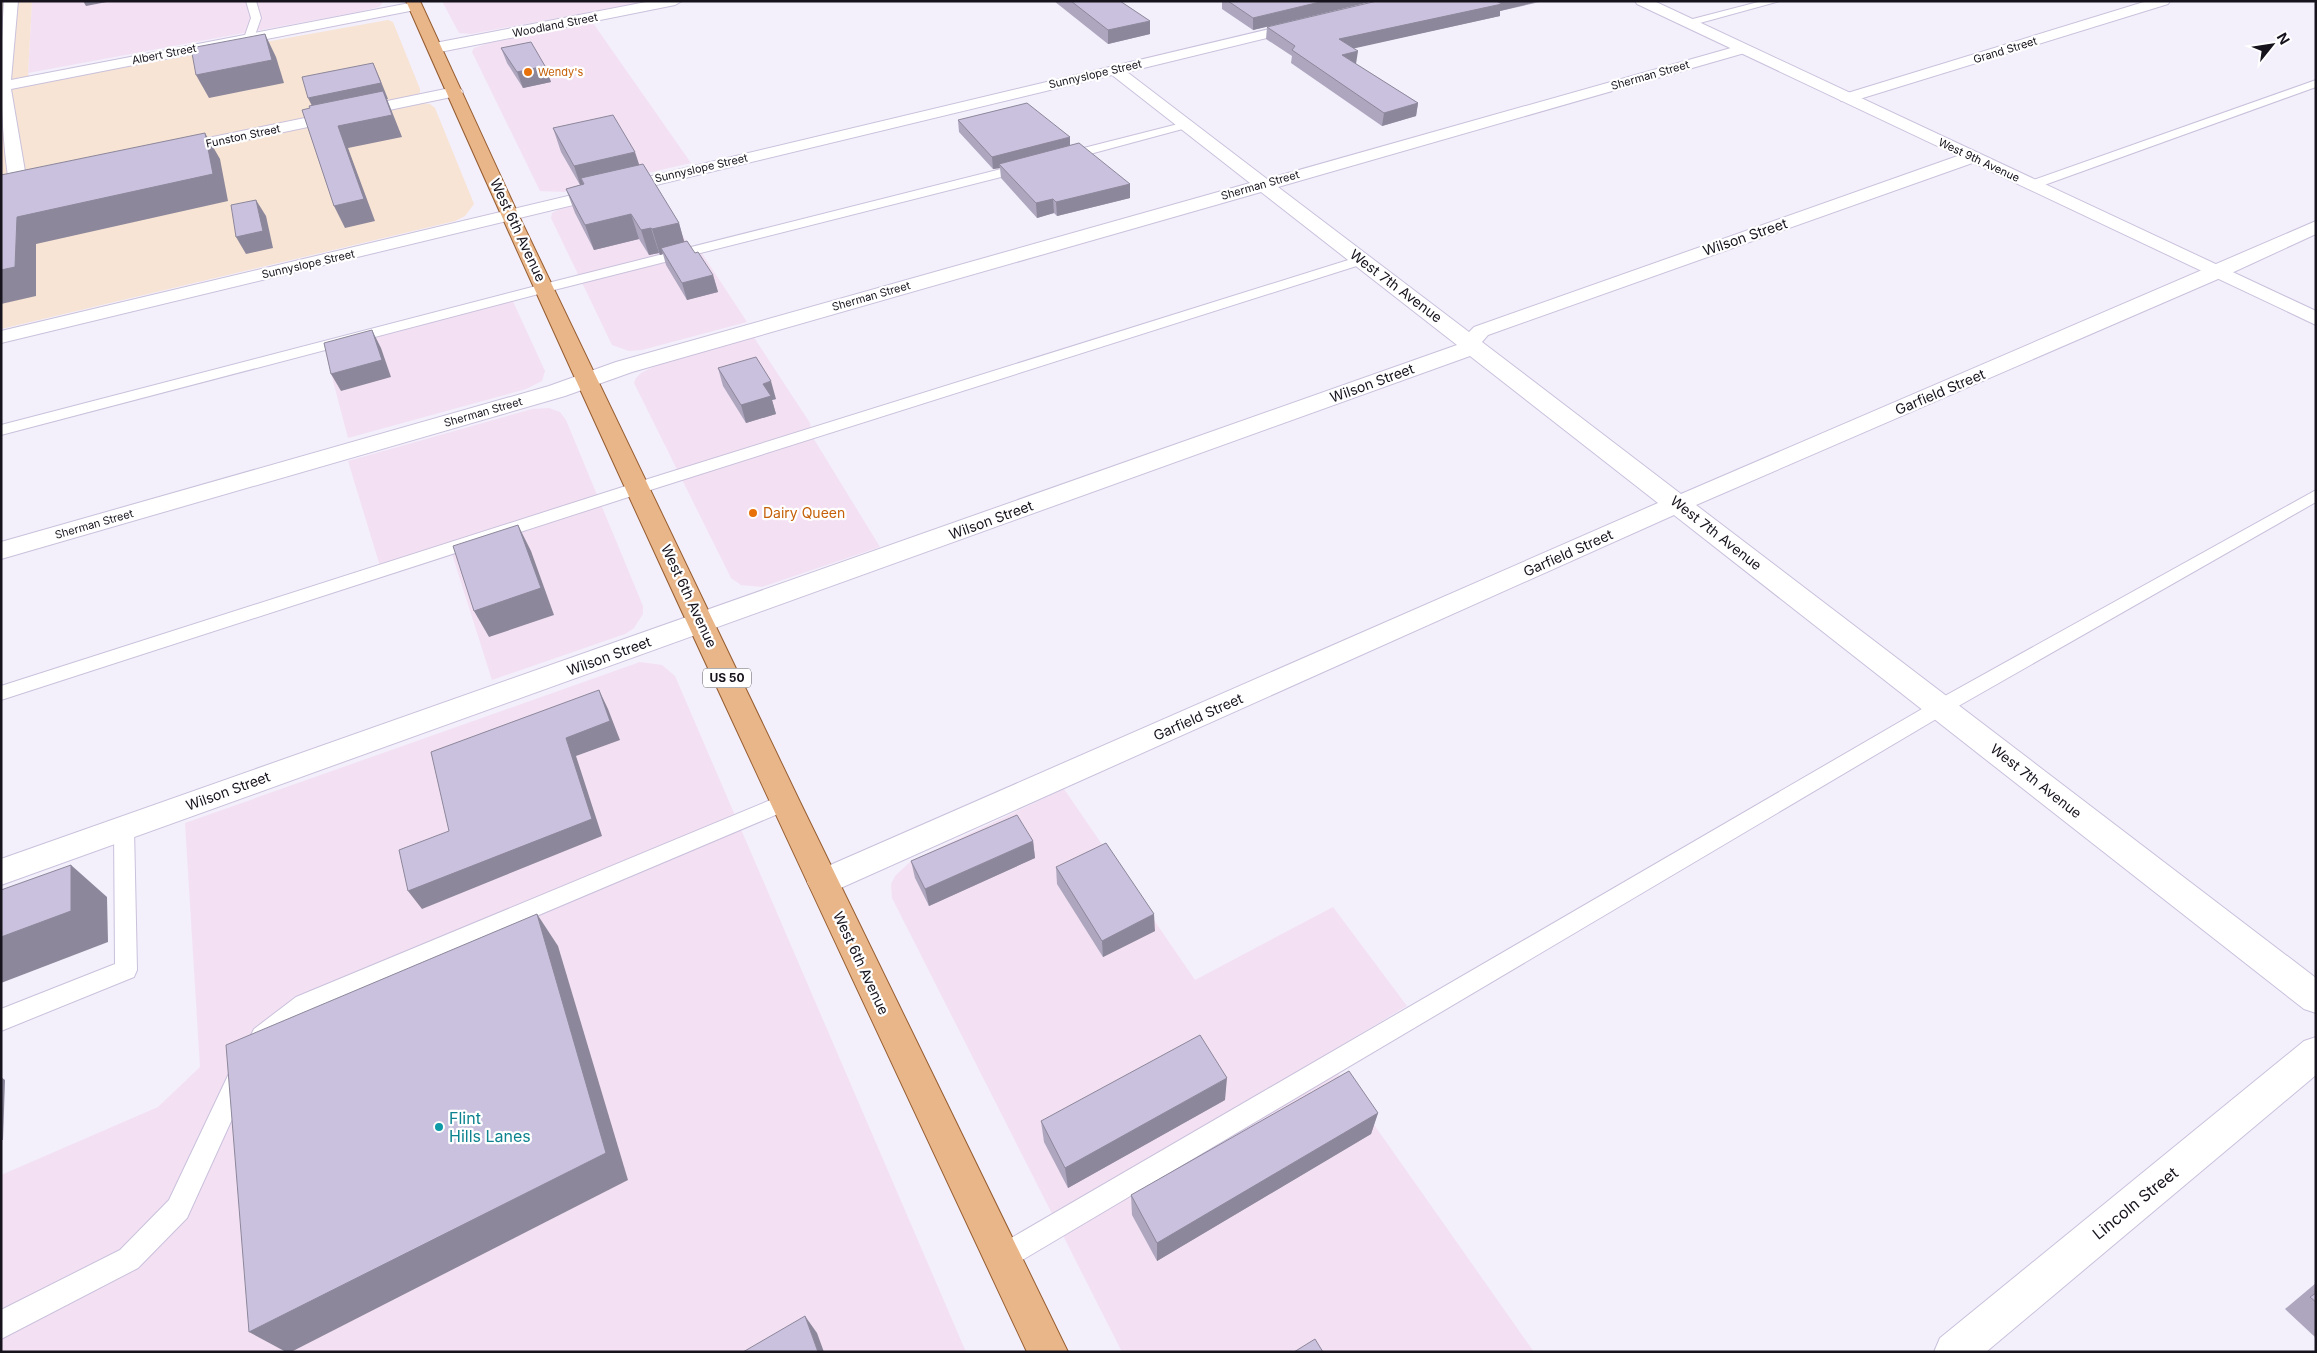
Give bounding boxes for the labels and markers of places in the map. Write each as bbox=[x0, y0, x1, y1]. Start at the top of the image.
place label: Wendy's bbox=[538, 65, 583, 79]
marker: Wendy's bbox=[522, 66, 534, 78]
place label: Dairy Queen bbox=[763, 504, 845, 521]
marker: Dairy Queen bbox=[747, 507, 759, 519]
place label: Flint Hills Lanes bbox=[449, 1108, 531, 1146]
marker: Flint Hills Lanes bbox=[433, 1121, 445, 1133]

